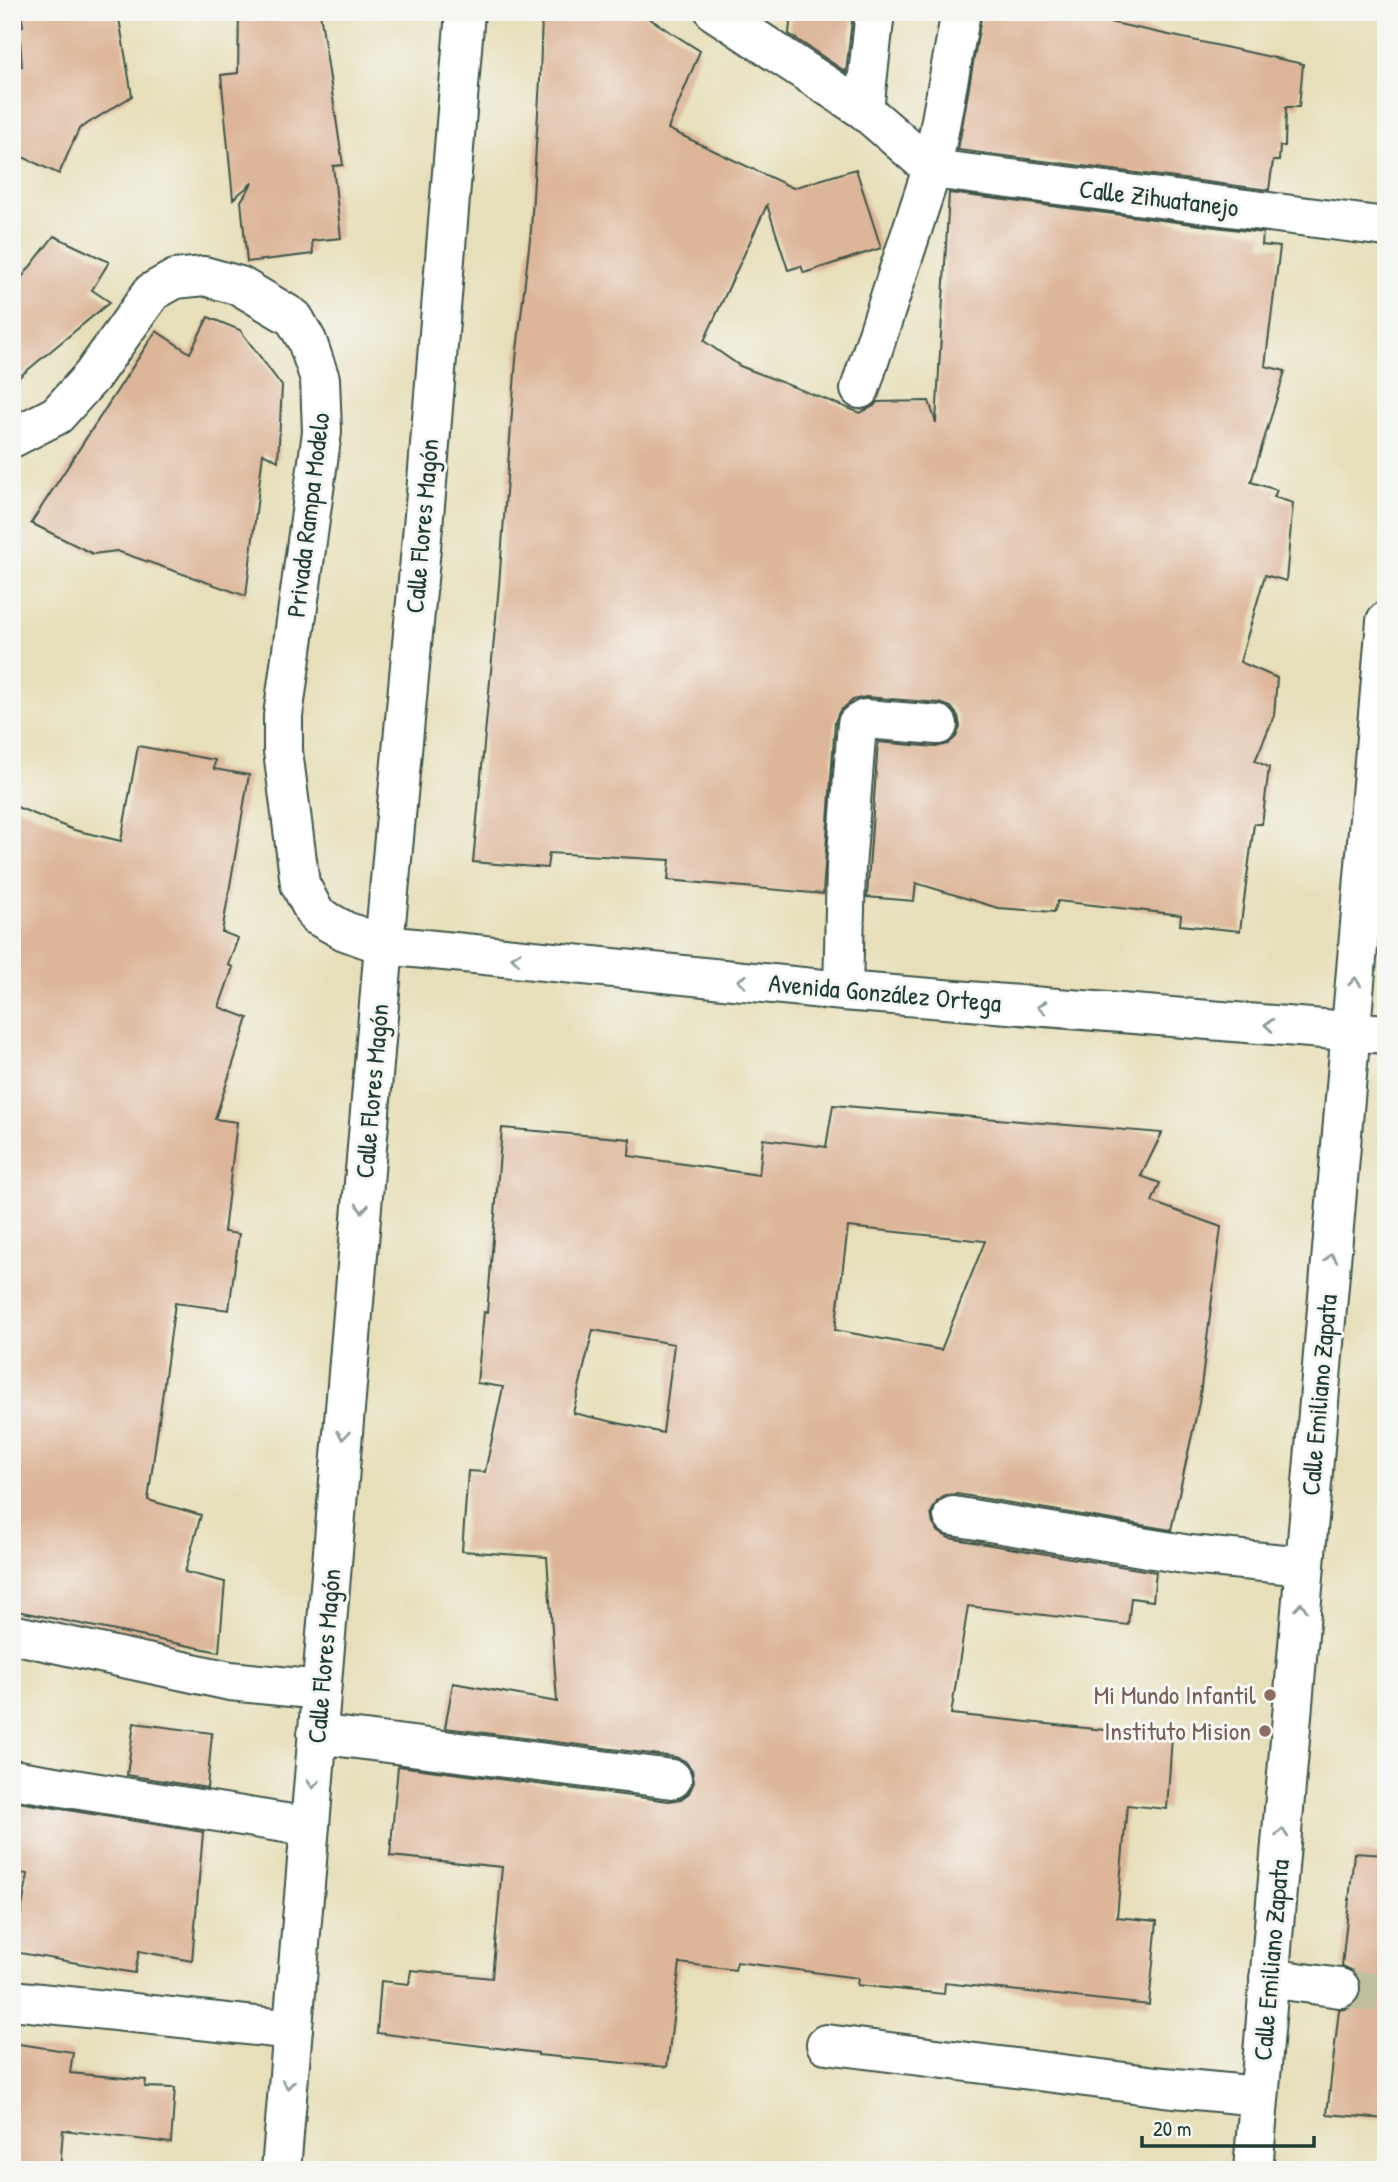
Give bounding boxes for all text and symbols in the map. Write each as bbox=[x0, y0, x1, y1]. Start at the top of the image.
street label: Calle Zihuatanejo bbox=[1077, 170, 1241, 225]
street label: Privada Rampa Modelo bbox=[278, 411, 337, 619]
street label: Calle Flores Magón bbox=[396, 437, 447, 615]
one-way arrow bbox=[510, 951, 521, 966]
street label: Avenida González Ortega bbox=[767, 965, 1003, 1020]
one-way arrow bbox=[736, 974, 747, 989]
one-way arrow bbox=[1347, 977, 1362, 988]
one-way arrow bbox=[1036, 1000, 1047, 1015]
street label: Calle Flores Magón bbox=[346, 1002, 397, 1180]
one-way arrow bbox=[1263, 1018, 1274, 1033]
one-way arrow bbox=[355, 1203, 370, 1214]
one-way arrow bbox=[1323, 1252, 1338, 1263]
street label: Calle Emiliano Zapata bbox=[1292, 1293, 1345, 1497]
one-way arrow bbox=[336, 1430, 351, 1441]
street label: Calle Flores Magón bbox=[298, 1567, 349, 1745]
one-way arrow bbox=[1293, 1601, 1308, 1612]
place label: Mi Mundo Infantil bbox=[1094, 1677, 1256, 1712]
marker: Mi Mundo Infantil bbox=[1262, 1687, 1278, 1703]
place label: Instituto Mision bbox=[1104, 1713, 1251, 1748]
marker: Instituto Mision bbox=[1257, 1723, 1273, 1739]
one-way arrow bbox=[306, 1779, 321, 1790]
one-way arrow bbox=[1274, 1827, 1289, 1838]
street label: Calle Emiliano Zapata bbox=[1244, 1858, 1297, 2062]
one-way arrow bbox=[281, 2079, 296, 2090]
scale bar bbox=[1142, 2105, 1314, 2149]
text: 20 m bbox=[1153, 2114, 1191, 2143]

